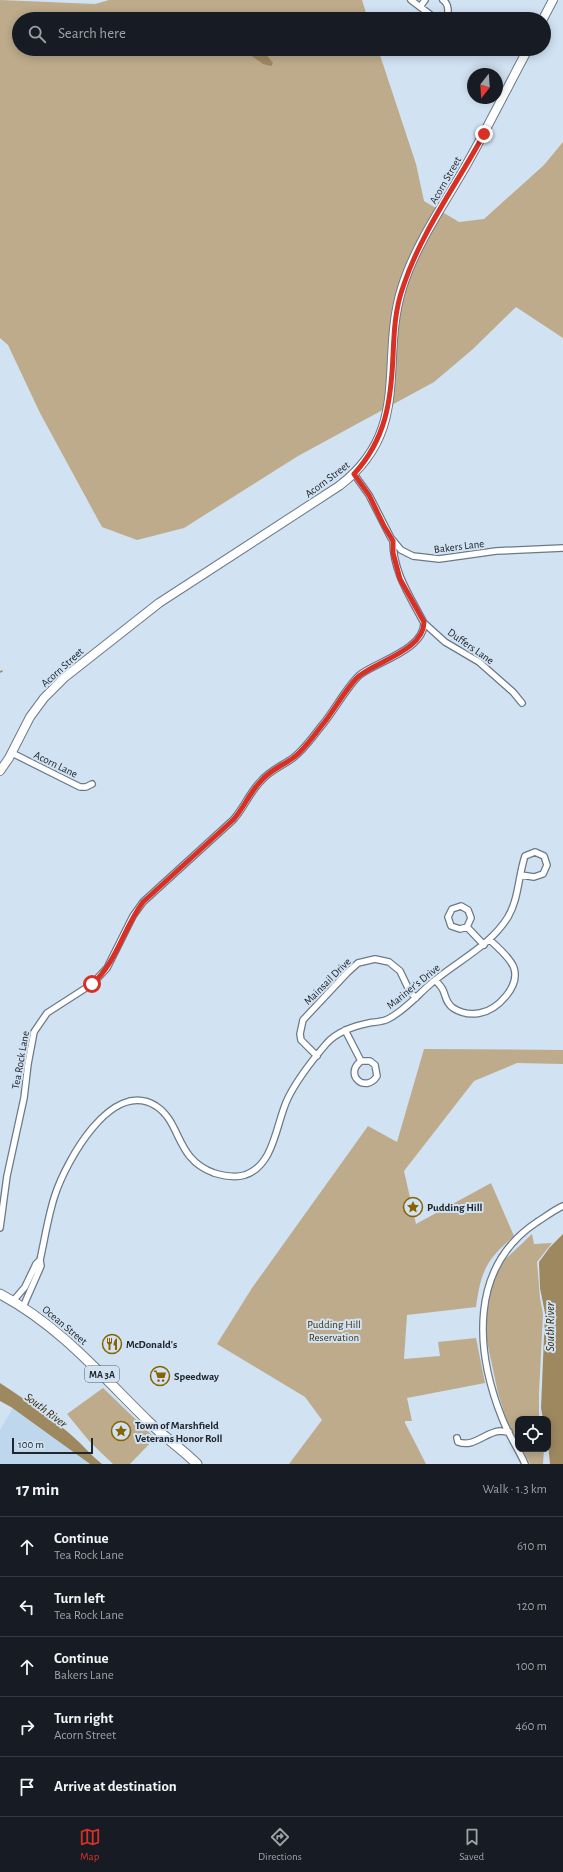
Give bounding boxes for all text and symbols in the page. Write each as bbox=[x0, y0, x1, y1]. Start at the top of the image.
search box bbox=[12, 12, 551, 56]
icon: search bbox=[26, 23, 48, 45]
text: Search here bbox=[58, 26, 126, 41]
north arrow bbox=[467, 68, 503, 104]
route end bbox=[475, 125, 493, 143]
street label: Acorn Street bbox=[428, 154, 464, 206]
street label: Acorn Street bbox=[303, 459, 352, 500]
street label: Bakers Lane bbox=[433, 538, 485, 555]
street label: Duffers Lane bbox=[445, 626, 496, 666]
street label: Acorn Street bbox=[39, 645, 86, 689]
street label: Acorn Lane bbox=[32, 749, 79, 780]
street label: Mainsail Drive bbox=[302, 956, 353, 1007]
street label: Mariner's Drive bbox=[385, 962, 442, 1011]
route start bbox=[83, 975, 101, 993]
street label: Tea Rock Lane bbox=[10, 1030, 31, 1090]
place icon: Pudding Hill bbox=[402, 1196, 424, 1218]
place label: Pudding Hill bbox=[427, 1202, 483, 1213]
water label: South River bbox=[544, 1301, 556, 1352]
street label: Ocean Street bbox=[40, 1304, 90, 1347]
park label: Pudding Hill Reservation bbox=[307, 1319, 361, 1343]
restaurant icon: McDonald's bbox=[101, 1333, 123, 1355]
place label: McDonald's bbox=[126, 1339, 177, 1350]
supermarket icon: Speedway bbox=[149, 1365, 171, 1387]
road number: MA 3A bbox=[85, 1366, 119, 1382]
place label: Speedway bbox=[174, 1371, 219, 1382]
water label: South River bbox=[23, 1390, 70, 1430]
map controls bbox=[515, 1416, 551, 1452]
button: locate bbox=[515, 1416, 551, 1452]
place icon: Town of Marshfield Veterans Honor Roll bbox=[110, 1420, 132, 1442]
place label: Town of Marshfield Veterans Honor Roll bbox=[135, 1420, 223, 1444]
scale bar bbox=[12, 1436, 93, 1455]
text: 100 m bbox=[18, 1439, 44, 1450]
text: 17 min bbox=[16, 1481, 59, 1498]
text: Walk · 1.3 km bbox=[482, 1483, 547, 1496]
text: Continue bbox=[54, 1531, 109, 1546]
icon: ahead bbox=[16, 1536, 38, 1558]
text: 610 m bbox=[517, 1540, 547, 1553]
text: Tea Rock Lane bbox=[54, 1549, 124, 1562]
text: Turn left bbox=[54, 1591, 105, 1606]
icon: left bbox=[16, 1596, 38, 1618]
text: 120 m bbox=[517, 1600, 547, 1613]
text: Tea Rock Lane bbox=[54, 1609, 124, 1622]
text: Continue bbox=[54, 1651, 109, 1666]
icon: ahead bbox=[16, 1656, 38, 1678]
text: 100 m bbox=[516, 1660, 547, 1673]
text: Bakers Lane bbox=[54, 1669, 114, 1682]
text: Turn right bbox=[54, 1711, 113, 1726]
icon: right bbox=[16, 1716, 38, 1738]
text: 460 m bbox=[515, 1720, 547, 1733]
text: Acorn Street bbox=[54, 1729, 116, 1742]
icon: arrive bbox=[16, 1776, 38, 1798]
text: Arrive at destination bbox=[54, 1779, 177, 1794]
tab: Map bbox=[79, 1826, 101, 1863]
tab: Directions bbox=[258, 1826, 302, 1863]
tab: Saved bbox=[459, 1826, 484, 1863]

